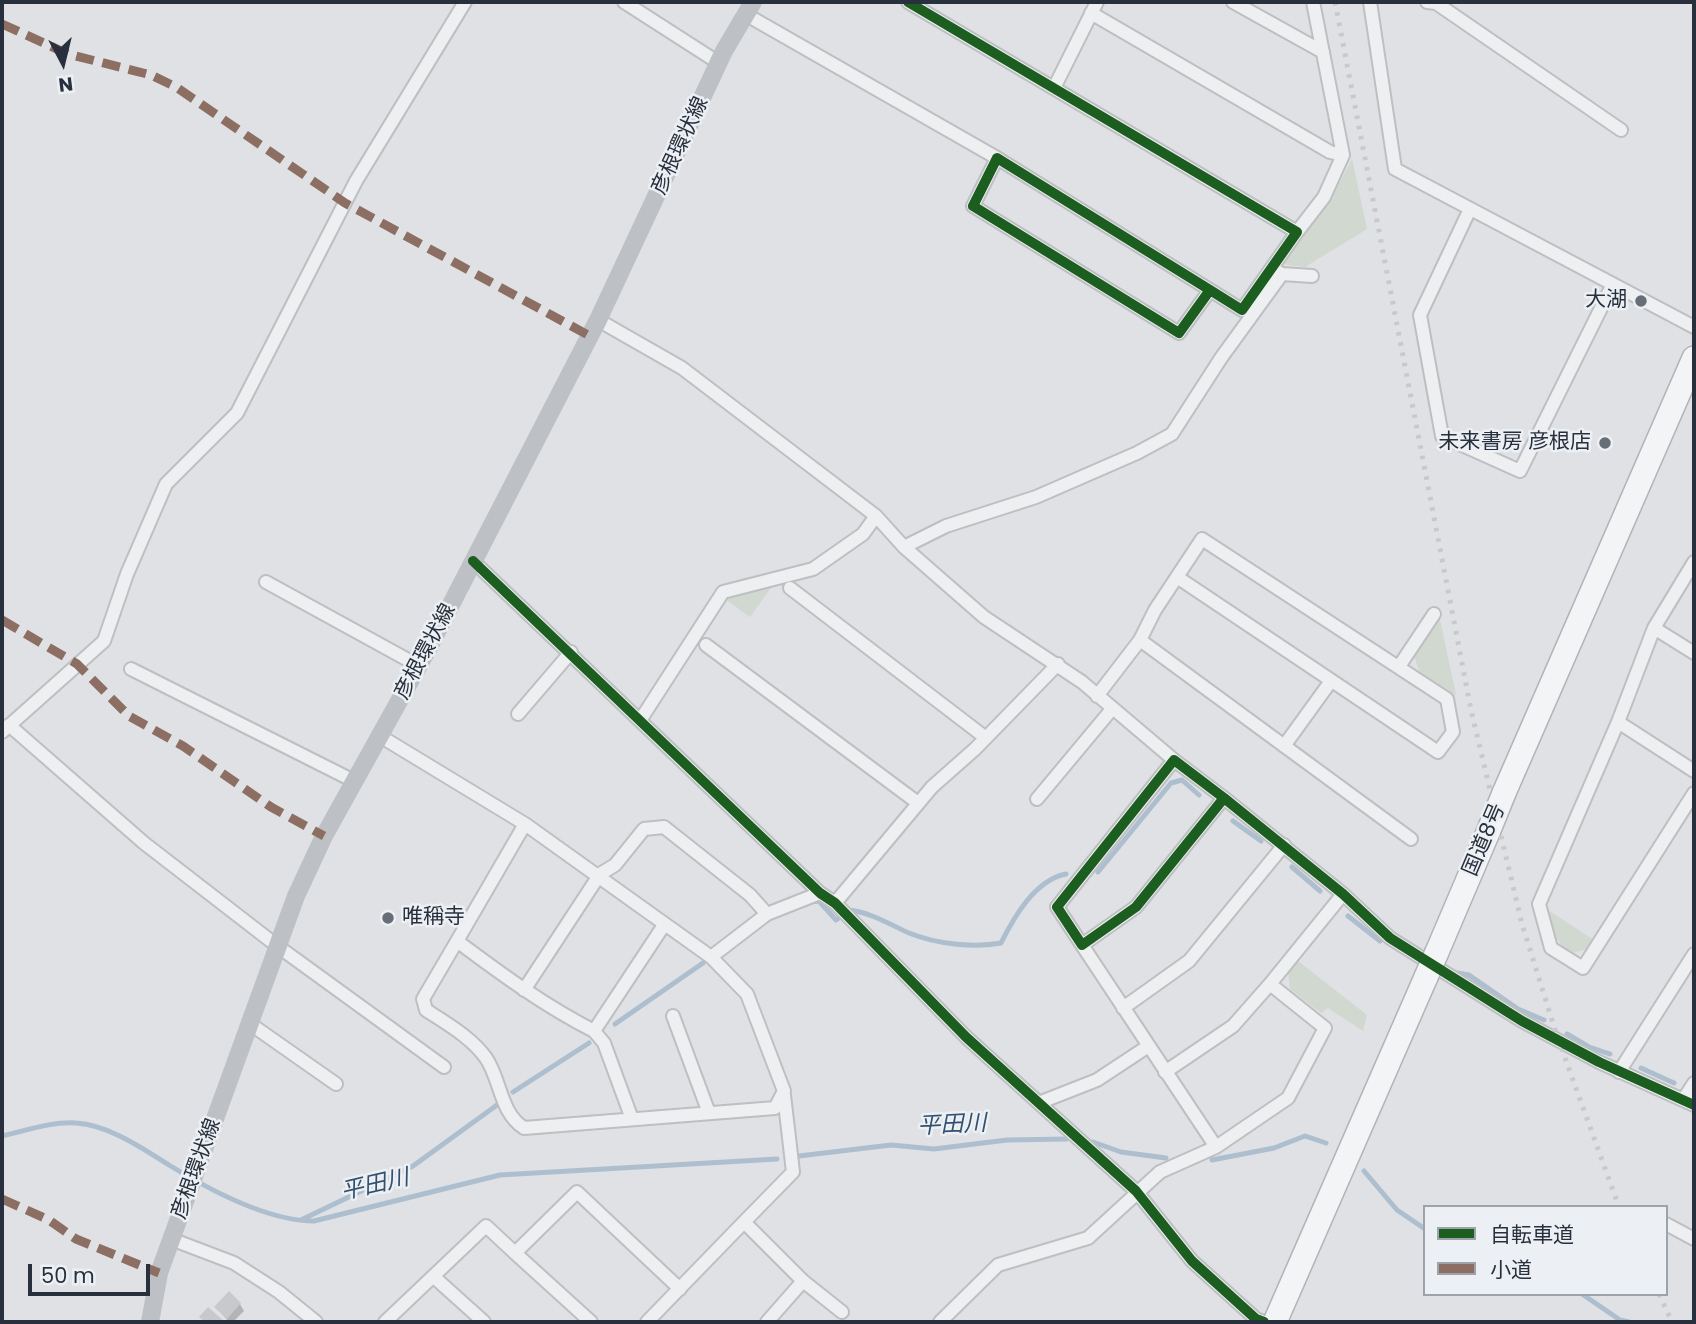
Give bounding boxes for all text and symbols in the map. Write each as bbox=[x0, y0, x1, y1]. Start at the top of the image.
north arrow bbox=[28, 28, 98, 98]
text: N bbox=[57, 70, 74, 99]
street label: 彦根環状線 bbox=[647, 93, 715, 199]
place label: 大湖 bbox=[1585, 288, 1627, 314]
marker: 大湖 bbox=[1633, 293, 1649, 309]
place label: 未来書房 彦根店 bbox=[1438, 430, 1591, 456]
marker: 未来書房 彦根店 bbox=[1597, 435, 1613, 451]
street label: 彦根環状線 bbox=[390, 600, 462, 704]
street label: 国道8号 bbox=[1459, 800, 1511, 880]
place label: 唯稱寺 bbox=[402, 905, 465, 931]
marker: 唯稱寺 bbox=[380, 910, 396, 926]
water label: 平田川 bbox=[917, 1110, 987, 1142]
street label: 彦根環状線 bbox=[167, 1115, 227, 1223]
water label: 平田川 bbox=[338, 1165, 412, 1207]
legend bbox=[1423, 1205, 1668, 1296]
text: 自転車道 bbox=[1490, 1220, 1574, 1249]
scale bar bbox=[32, 1250, 154, 1294]
text: 小道 bbox=[1490, 1255, 1532, 1284]
text: 50 m bbox=[41, 1261, 95, 1290]

